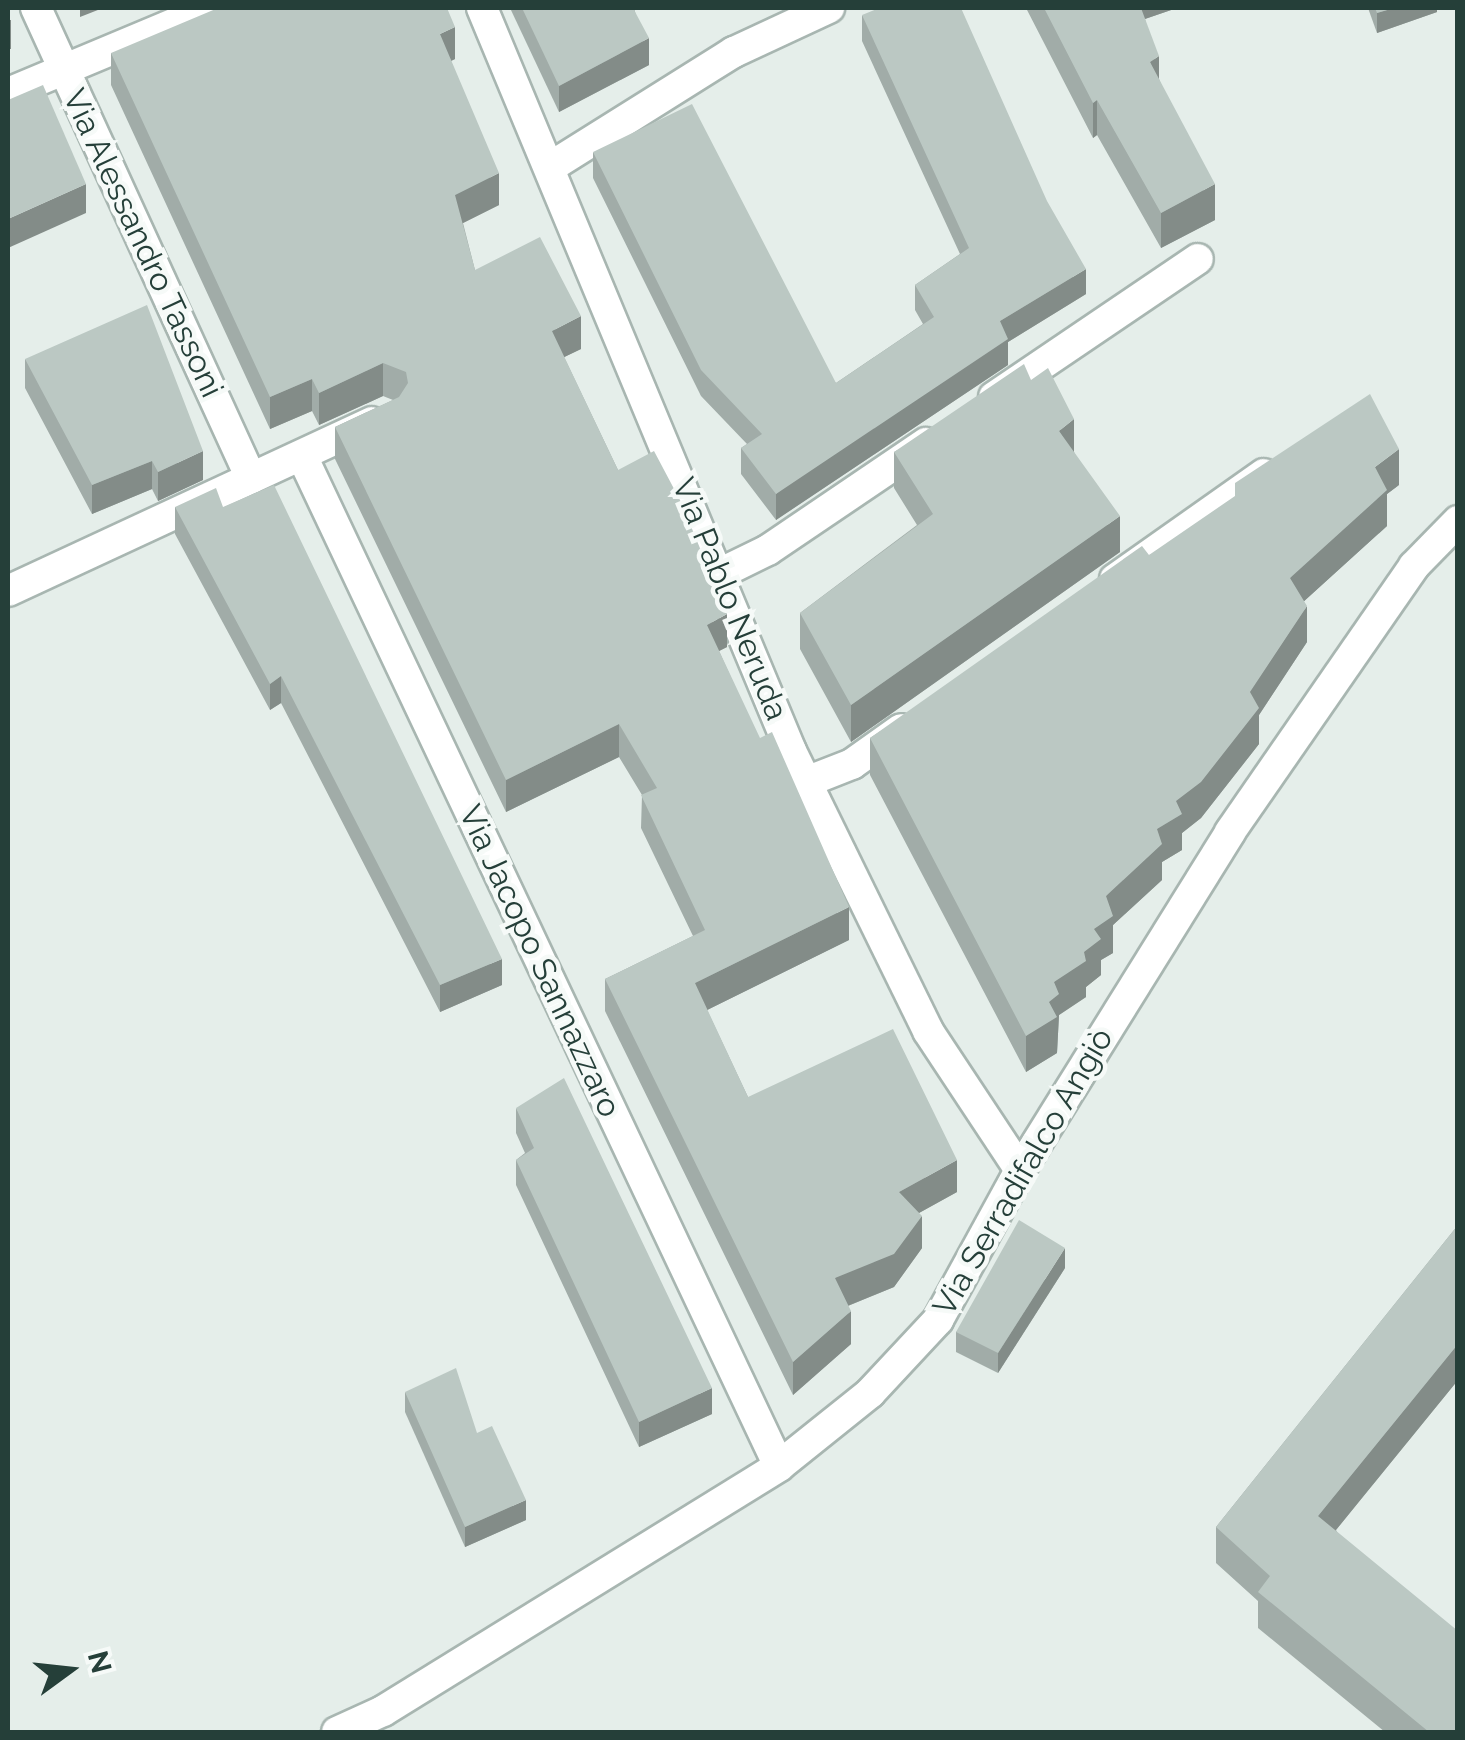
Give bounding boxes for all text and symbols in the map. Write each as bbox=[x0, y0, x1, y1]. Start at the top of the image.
street label: Via Alessandro Tassoni bbox=[54, 82, 232, 404]
street label: Via Pablo Neruda bbox=[664, 472, 796, 726]
street label: Via Jacopo Sannazzaro bbox=[451, 799, 629, 1123]
street label: Via Serradifalco Angiò bbox=[925, 1021, 1121, 1323]
north arrow bbox=[20, 1620, 120, 1720]
text: N bbox=[81, 1648, 118, 1677]

